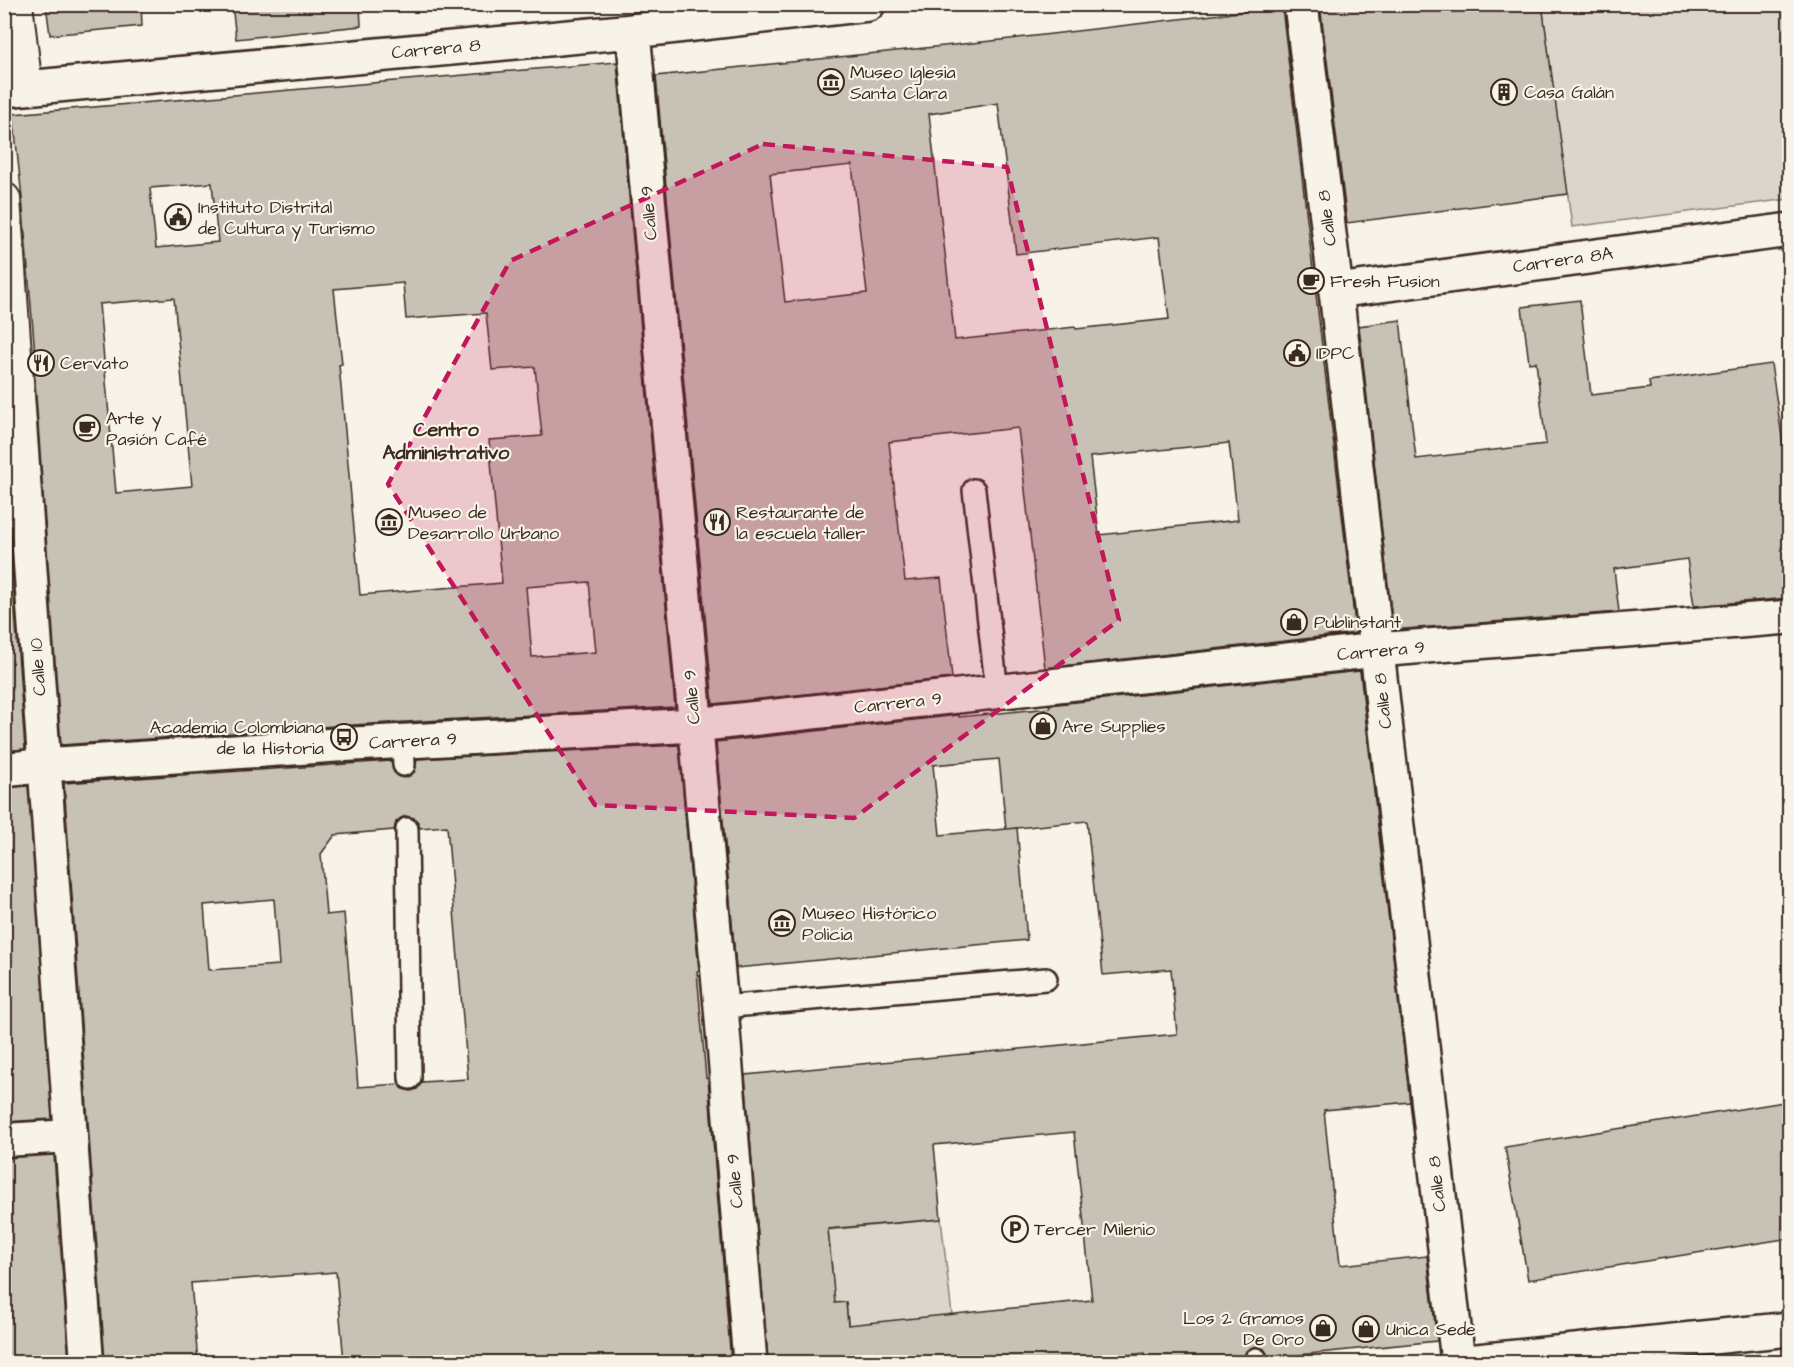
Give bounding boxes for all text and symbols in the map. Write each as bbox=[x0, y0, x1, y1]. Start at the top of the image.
street label: Carrera 8 bbox=[390, 33, 482, 65]
place label: Museo Iglesia Santa Clara bbox=[850, 60, 956, 106]
museum icon: Museo Iglesia Santa Clara bbox=[816, 67, 846, 97]
building icon: Casa Galán bbox=[1489, 77, 1519, 107]
place label: Casa Galán bbox=[1524, 80, 1614, 105]
street label: Calle 9 bbox=[634, 185, 664, 241]
street label: Calle 8 bbox=[1311, 188, 1343, 247]
place label: Instituto Distrital de Cultura y Turismo bbox=[198, 195, 375, 242]
public building icon: Instituto Distrital de Cultura y Turismo bbox=[163, 202, 193, 232]
street label: Carrera 8A bbox=[1511, 241, 1615, 279]
cafe icon: Fresh Fusion bbox=[1296, 266, 1326, 296]
place label: Fresh Fusion bbox=[1330, 269, 1440, 294]
public building icon: IDPC bbox=[1282, 338, 1312, 368]
place label: IDPC bbox=[1316, 341, 1355, 366]
restaurant icon: Cervato bbox=[26, 348, 56, 378]
place label: Cervato bbox=[60, 351, 128, 376]
place label: Arte y Pasión Café bbox=[106, 406, 207, 452]
cafe icon: Arte y Pasión Café bbox=[72, 413, 102, 443]
district label: Centro Administrativo bbox=[383, 416, 510, 467]
place label: Museo de Desarrollo Urbano bbox=[408, 500, 559, 546]
place label: Restaurante de la escuela taller bbox=[736, 500, 865, 546]
museum icon: Museo de Desarrollo Urbano bbox=[374, 507, 404, 537]
restaurant icon: Restaurante de la escuela taller bbox=[702, 507, 732, 537]
shop icon: Publinstant bbox=[1279, 607, 1309, 637]
place label: Publinstant bbox=[1314, 610, 1402, 635]
street label: Carrera 9 bbox=[1336, 635, 1426, 667]
street label: Calle 10 bbox=[24, 637, 52, 697]
street label: Calle 9 bbox=[677, 669, 707, 725]
street label: Calle 8 bbox=[1368, 671, 1398, 730]
street label: Carrera 9 bbox=[853, 686, 943, 720]
shop icon: Are Supplies bbox=[1028, 711, 1058, 741]
place label: Are Supplies bbox=[1062, 714, 1165, 739]
place label: Academia Colombiana de la Historia bbox=[150, 715, 324, 761]
bus stop icon: Academia Colombiana de la Historia bbox=[329, 722, 359, 752]
street label: Carrera 9 bbox=[368, 726, 458, 756]
place label: Museo Histórico Policia bbox=[802, 901, 936, 947]
museum icon: Museo Histórico Policia bbox=[767, 908, 797, 938]
street label: Calle 9 bbox=[720, 1153, 750, 1209]
street label: Calle 8 bbox=[1422, 1154, 1452, 1213]
parking icon: Tercer Milenio bbox=[1000, 1214, 1030, 1244]
place label: Tercer Milenio bbox=[1034, 1217, 1155, 1242]
place label: Los 2 Gramos De Oro bbox=[1183, 1306, 1304, 1352]
shop icon: Los 2 Gramos De Oro bbox=[1308, 1313, 1338, 1343]
shop icon: Unica Sede bbox=[1351, 1314, 1381, 1344]
place label: Unica Sede bbox=[1386, 1317, 1476, 1342]

